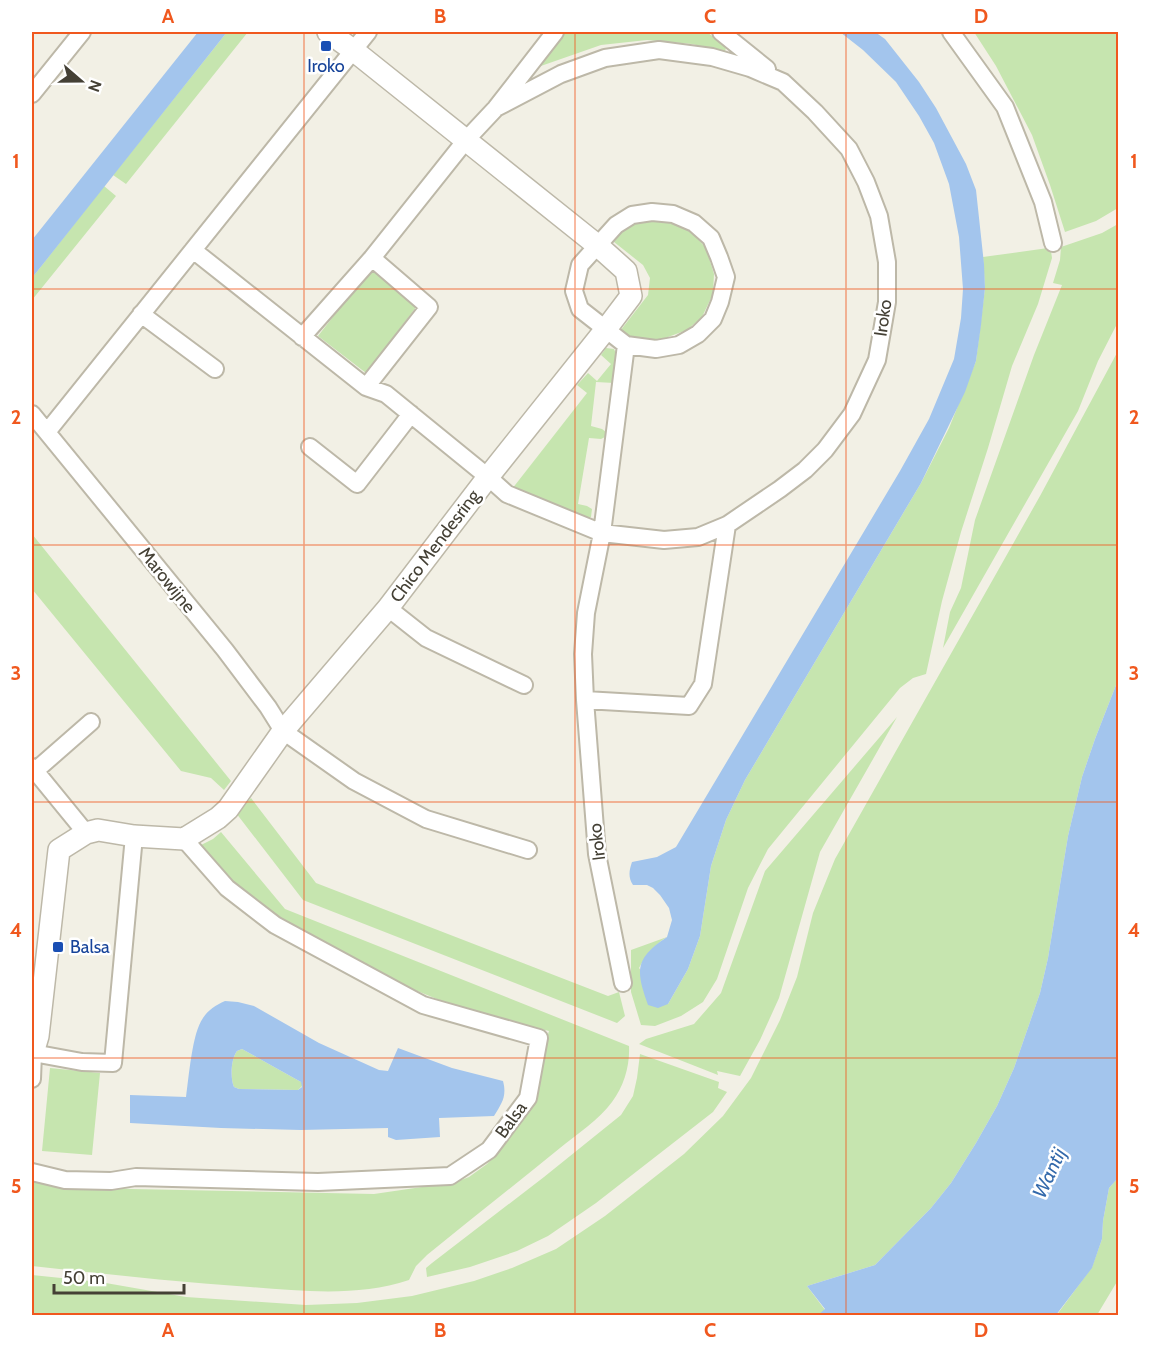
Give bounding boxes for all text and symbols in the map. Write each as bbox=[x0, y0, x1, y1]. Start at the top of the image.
text: A bbox=[162, 4, 175, 28]
text: B bbox=[434, 4, 446, 28]
text: C bbox=[704, 4, 716, 28]
text: D bbox=[974, 4, 988, 28]
marker: Iroko bbox=[319, 39, 333, 53]
north arrow bbox=[51, 51, 111, 111]
place label: Iroko bbox=[307, 55, 345, 77]
text: N bbox=[84, 77, 105, 95]
text: 1 bbox=[12, 149, 20, 173]
text: 1 bbox=[1130, 149, 1138, 173]
street label: Iroko bbox=[870, 298, 897, 338]
text: 2 bbox=[11, 405, 21, 429]
text: 2 bbox=[1129, 405, 1139, 429]
street label: Chico Mendesring bbox=[385, 484, 485, 607]
street label: Marowijne bbox=[134, 543, 200, 617]
text: 3 bbox=[11, 661, 21, 685]
text: 3 bbox=[1129, 661, 1139, 685]
street label: Iroko bbox=[584, 822, 610, 862]
text: 4 bbox=[10, 918, 22, 942]
text: 4 bbox=[1128, 918, 1140, 942]
place label: Balsa bbox=[70, 936, 110, 958]
marker: Balsa bbox=[51, 940, 65, 954]
street label: Balsa bbox=[490, 1097, 532, 1143]
water label: Wantij bbox=[1027, 1143, 1071, 1202]
text: 5 bbox=[11, 1174, 21, 1198]
text: 5 bbox=[1129, 1174, 1139, 1198]
scale bar bbox=[54, 1257, 184, 1295]
text: 50 m bbox=[63, 1267, 105, 1289]
text: A bbox=[162, 1318, 175, 1342]
text: B bbox=[434, 1318, 446, 1342]
text: C bbox=[704, 1318, 716, 1342]
text: D bbox=[974, 1318, 988, 1342]

